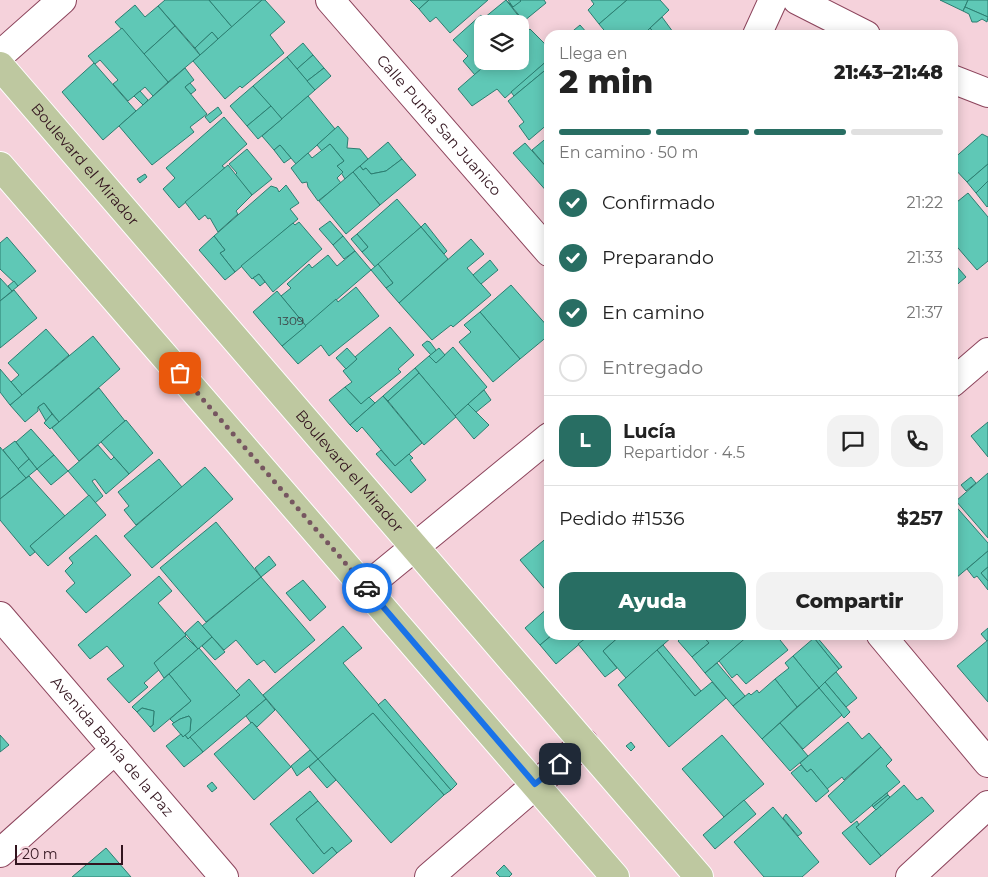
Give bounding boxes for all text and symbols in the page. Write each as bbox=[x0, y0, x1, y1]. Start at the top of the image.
map controls bbox=[474, 15, 529, 70]
button: layers bbox=[474, 15, 529, 70]
text: Llega en bbox=[559, 44, 627, 63]
street label: Calle Punta San Juanico bbox=[373, 51, 506, 199]
text: 21:43–21:48 bbox=[834, 61, 943, 84]
text: 2 min bbox=[559, 62, 653, 101]
street label: Boulevard el Mirador bbox=[27, 99, 143, 229]
text: En camino · 50 m bbox=[559, 143, 699, 162]
icon: check bbox=[559, 189, 587, 217]
text: Confirmado bbox=[602, 191, 715, 214]
text: 21:22 bbox=[907, 193, 943, 212]
icon: check bbox=[559, 244, 587, 272]
text: Preparando bbox=[602, 246, 714, 269]
text: 21:33 bbox=[907, 248, 943, 267]
icon: check bbox=[559, 299, 587, 327]
text: En camino bbox=[602, 301, 704, 324]
text: 21:37 bbox=[906, 303, 943, 322]
house number: 1309 bbox=[278, 313, 304, 328]
pin bbox=[159, 352, 201, 394]
text: Entregado bbox=[602, 356, 703, 379]
icon: bag bbox=[166, 359, 194, 387]
street label: Boulevard el Mirador bbox=[292, 406, 408, 536]
button: chat bbox=[827, 415, 879, 467]
button: phone bbox=[891, 415, 943, 467]
text: Lucía bbox=[623, 420, 676, 443]
text: L bbox=[579, 429, 591, 452]
text: Repartidor · 4.5 bbox=[623, 443, 745, 462]
text: Pedido #1536 bbox=[559, 507, 685, 530]
text: $257 bbox=[897, 507, 943, 530]
courier bbox=[342, 563, 392, 613]
button: Ayuda bbox=[559, 572, 746, 630]
button: Compartir bbox=[756, 572, 943, 630]
icon: car bbox=[353, 574, 381, 602]
street label: Avenida Bahía de la Paz bbox=[47, 672, 178, 820]
pin bbox=[539, 743, 581, 785]
icon: home bbox=[546, 750, 574, 778]
scale bar bbox=[15, 842, 122, 865]
text: 20 m bbox=[22, 845, 58, 863]

